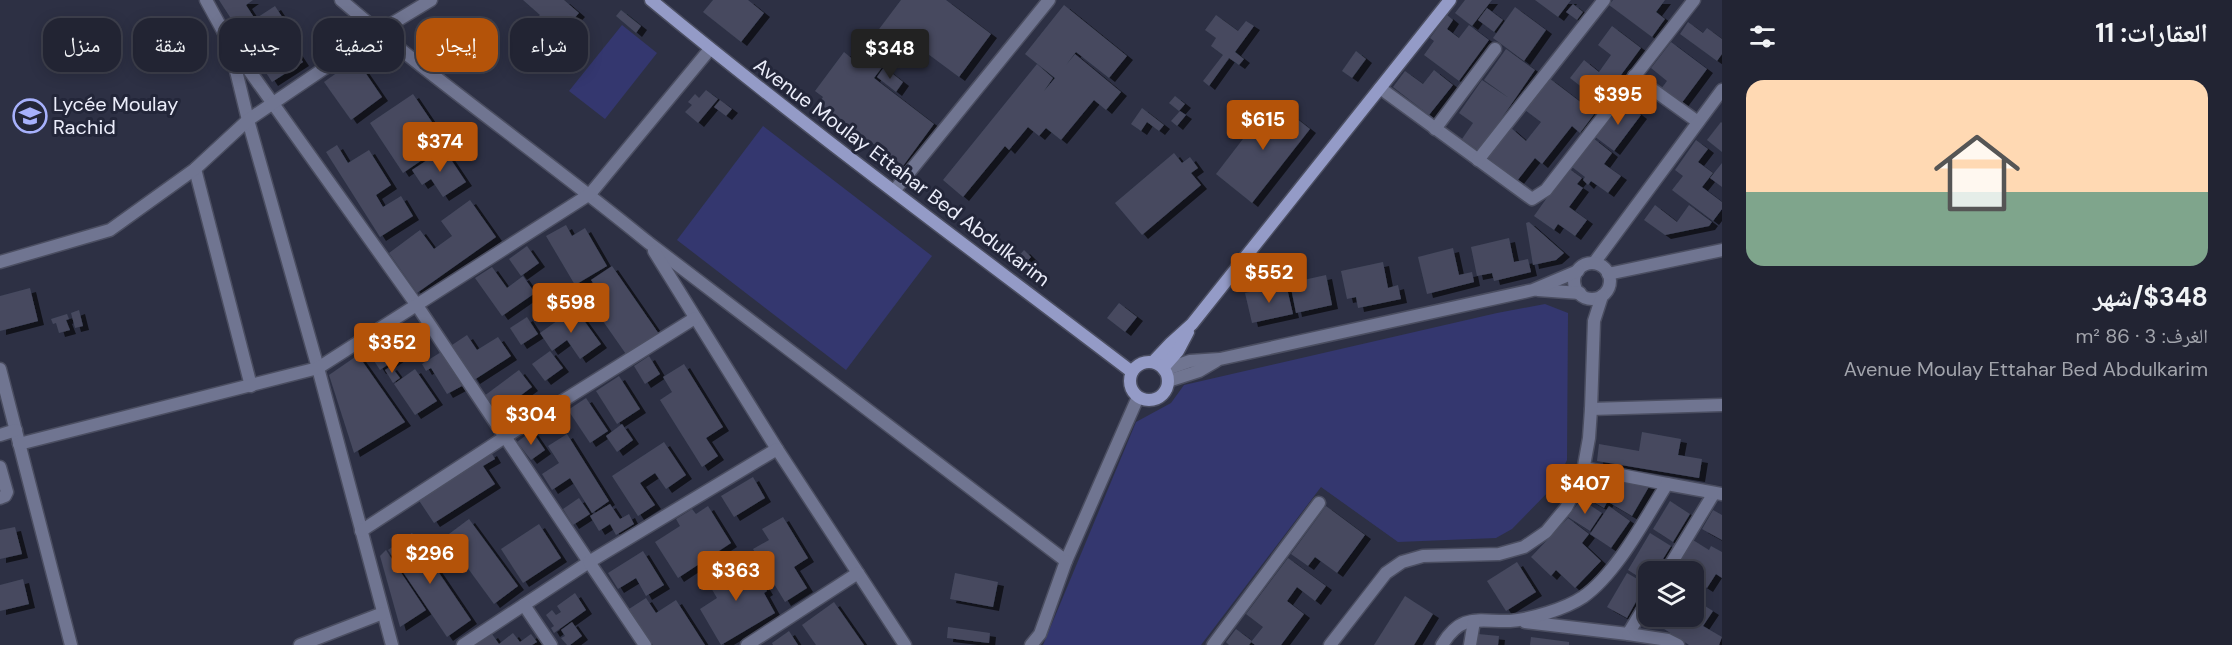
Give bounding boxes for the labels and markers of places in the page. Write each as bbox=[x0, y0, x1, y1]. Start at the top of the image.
pin: $348 bbox=[854, 29, 926, 80]
pin: $395 bbox=[1582, 75, 1654, 126]
place label: Lycée Moulay Rachid bbox=[53, 91, 178, 140]
school or university icon: Lycée Moulay Rachid bbox=[12, 98, 48, 134]
pin: $615 bbox=[1227, 100, 1299, 151]
pin: $374 bbox=[404, 122, 476, 173]
pin: $552 bbox=[1233, 253, 1305, 304]
pin: $598 bbox=[535, 283, 607, 334]
pin: $352 bbox=[356, 323, 428, 374]
pin: $304 bbox=[495, 395, 567, 446]
pin: $407 bbox=[1549, 464, 1621, 515]
pin: $296 bbox=[394, 534, 466, 585]
pin: $363 bbox=[700, 551, 772, 602]

